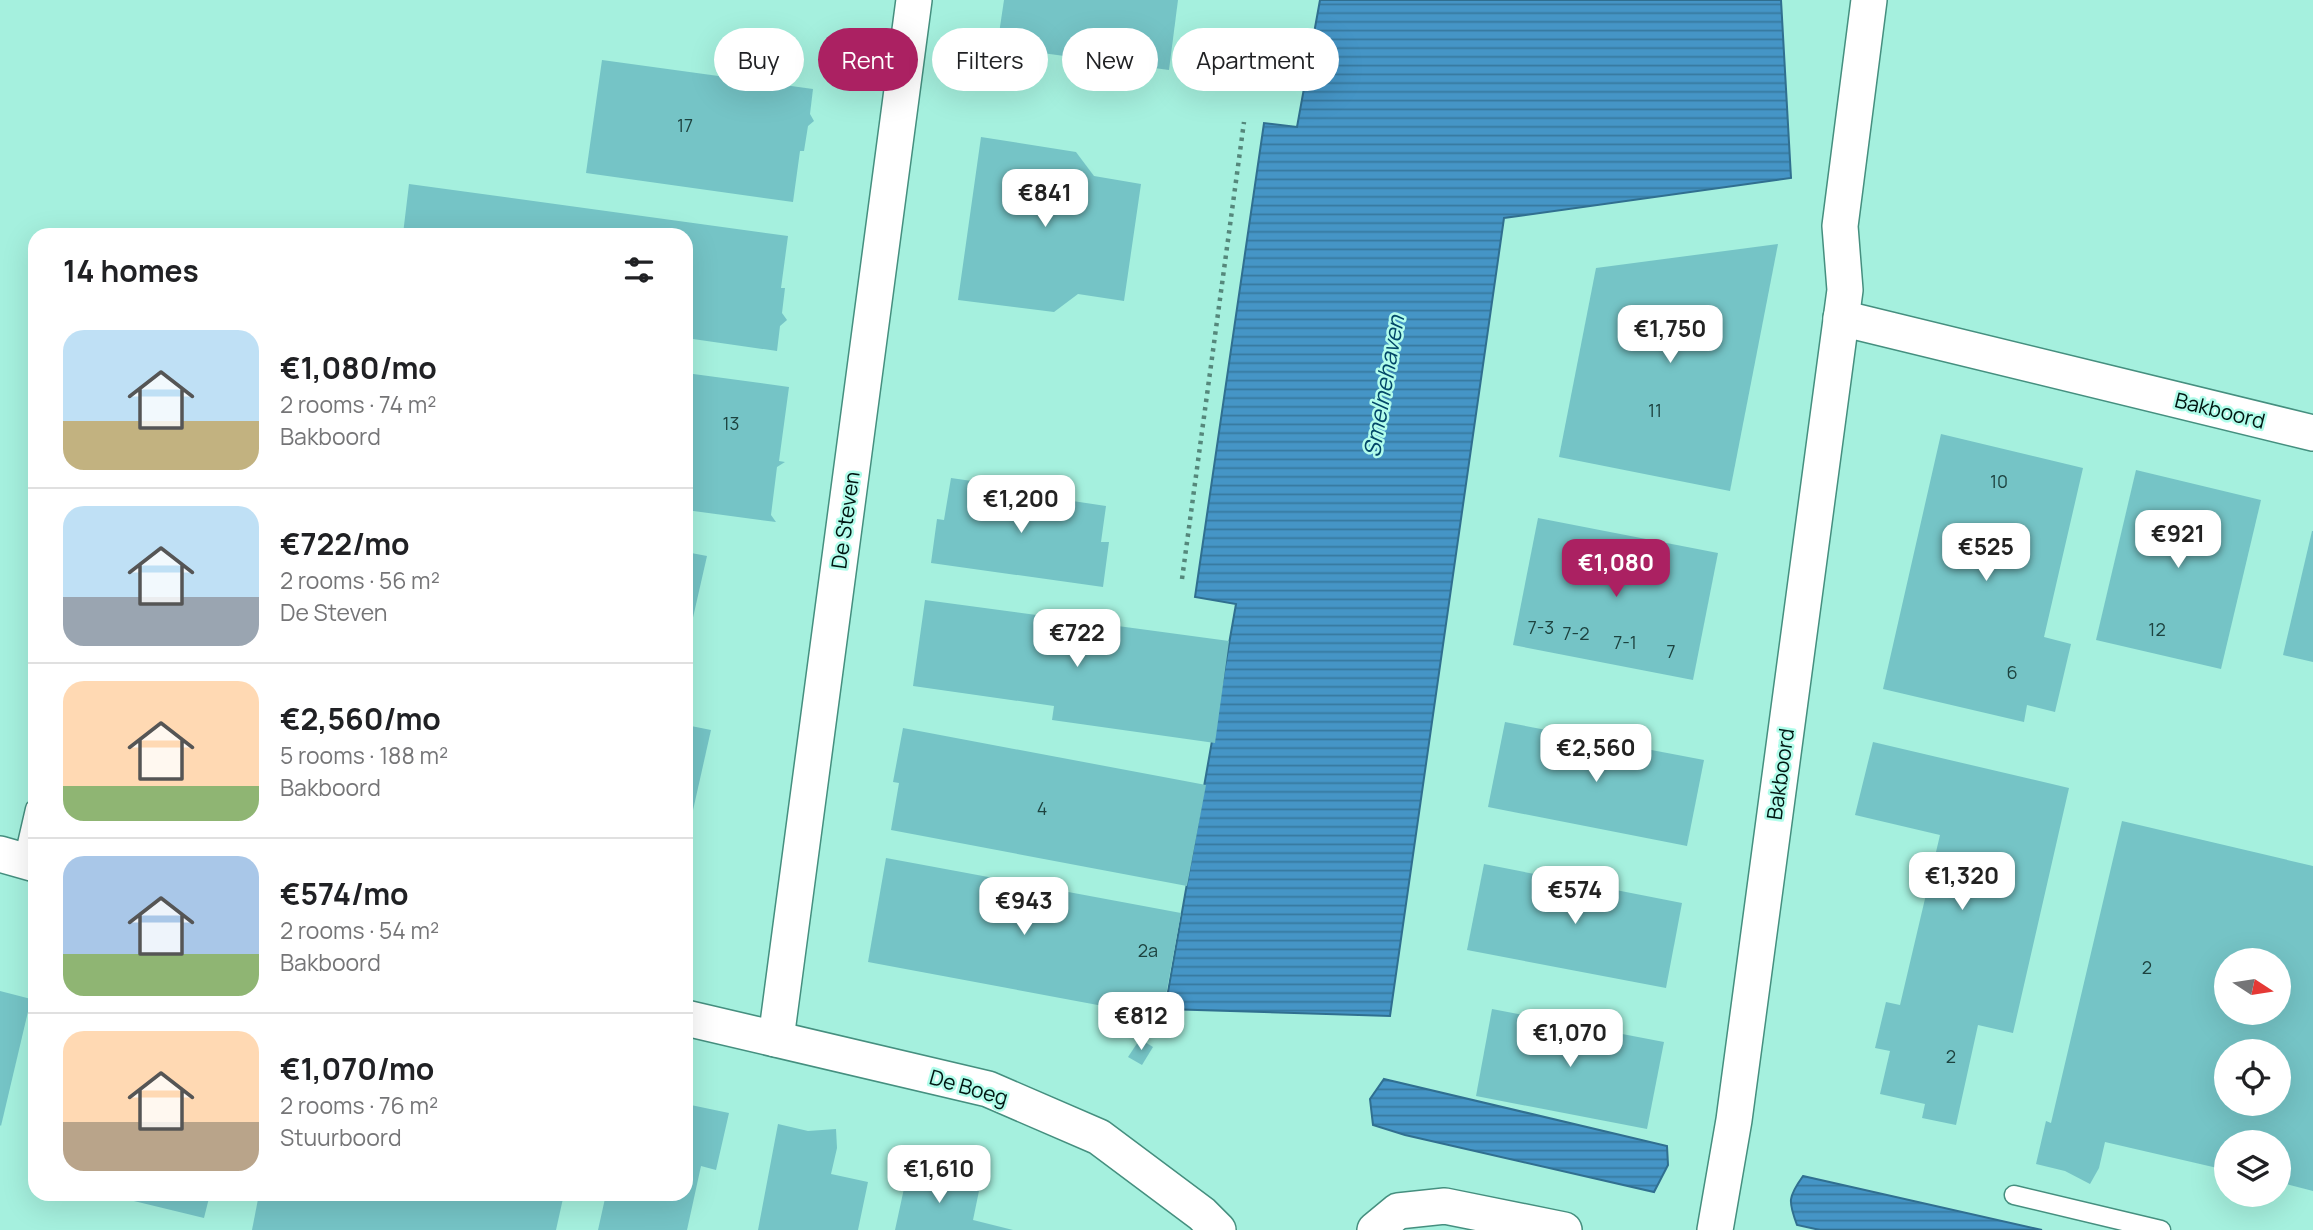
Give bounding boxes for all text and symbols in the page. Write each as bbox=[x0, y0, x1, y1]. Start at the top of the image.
chip: Buy bbox=[714, 28, 804, 91]
chip: Rent bbox=[818, 28, 918, 91]
chip: Filters bbox=[932, 28, 1048, 91]
chip: New bbox=[1062, 28, 1158, 91]
chip: Apartment bbox=[1172, 28, 1339, 91]
house number: 17 bbox=[677, 113, 693, 137]
pin: €841 bbox=[1004, 170, 1086, 229]
text: €841 bbox=[1018, 176, 1072, 208]
text: 14 homes bbox=[63, 250, 199, 291]
icon: filters bbox=[620, 251, 658, 289]
pin: €1,750 bbox=[1613, 306, 1727, 365]
water label: Smelnehaven bbox=[1355, 311, 1411, 459]
text: €1,750 bbox=[1634, 312, 1706, 344]
text: €1,080/mo bbox=[280, 347, 437, 388]
icon: home bbox=[119, 358, 203, 442]
street label: Bakboord bbox=[2172, 385, 2268, 435]
text: 2 rooms · 74 m² bbox=[280, 388, 436, 420]
house number: 11 bbox=[1648, 398, 1662, 422]
house number: 13 bbox=[723, 411, 739, 435]
text: Bakboord bbox=[280, 420, 381, 452]
street label: De Steven bbox=[824, 469, 866, 571]
house number: 10 bbox=[1990, 469, 2008, 493]
pin: €1,200 bbox=[964, 476, 1078, 535]
text: €1,200 bbox=[983, 482, 1059, 514]
pin: €921 bbox=[2137, 510, 2219, 570]
text: €921 bbox=[2151, 517, 2205, 549]
text: €722/mo bbox=[280, 523, 410, 564]
pin: €525 bbox=[1945, 524, 2027, 583]
text: €525 bbox=[1958, 530, 2014, 562]
icon: home bbox=[119, 534, 203, 618]
pin: €1,080 bbox=[1559, 540, 1673, 599]
text: €1,080 bbox=[1578, 546, 1654, 578]
text: 2 rooms · 56 m² bbox=[280, 564, 440, 596]
text: De Steven bbox=[280, 596, 387, 628]
pin: €722 bbox=[1036, 610, 1118, 669]
house number: 7-3 bbox=[1528, 615, 1554, 639]
text: €722 bbox=[1049, 616, 1105, 648]
house number: 12 bbox=[2148, 617, 2166, 641]
house number: 7-2 bbox=[1563, 621, 1589, 645]
house number: 7-1 bbox=[1613, 630, 1637, 654]
house number: 7 bbox=[1666, 639, 1676, 663]
house number: 6 bbox=[2006, 660, 2018, 684]
text: €2,560/mo bbox=[280, 698, 441, 739]
icon: home bbox=[119, 709, 203, 793]
pin: €2,560 bbox=[1539, 724, 1653, 784]
street label: Bakboord bbox=[1760, 726, 1800, 822]
text: €2,560 bbox=[1556, 731, 1636, 763]
text: 5 rooms · 188 m² bbox=[280, 739, 448, 771]
text: Bakboord bbox=[280, 771, 381, 803]
house number: 4 bbox=[1037, 796, 1047, 820]
pin: €1,320 bbox=[1905, 852, 2019, 912]
text: €1,320 bbox=[1925, 859, 1999, 891]
pin: €574 bbox=[1534, 866, 1616, 926]
text: €574/mo bbox=[280, 873, 408, 914]
text: €574 bbox=[1548, 873, 1602, 905]
pin: €943 bbox=[983, 878, 1065, 937]
icon: home bbox=[119, 884, 203, 968]
text: €943 bbox=[995, 884, 1053, 916]
text: 2 rooms · 54 m² bbox=[280, 914, 439, 946]
house number: 2a bbox=[1138, 938, 1158, 962]
text: Bakboord bbox=[280, 946, 381, 978]
north arrow bbox=[2214, 948, 2291, 1026]
map controls bbox=[2214, 948, 2291, 1207]
house number: 2 bbox=[2142, 955, 2152, 979]
pin: €812 bbox=[1100, 992, 1182, 1052]
text: €812 bbox=[1114, 999, 1168, 1031]
pin: €1,070 bbox=[1513, 1010, 1627, 1069]
text: €1,070 bbox=[1533, 1016, 1607, 1048]
button: locate bbox=[2214, 1039, 2291, 1116]
house number: 2 bbox=[1946, 1044, 1956, 1068]
text: €1,070/mo bbox=[280, 1048, 434, 1089]
icon: home bbox=[119, 1059, 203, 1143]
street label: De Boeg bbox=[926, 1062, 1012, 1112]
text: 2 rooms · 76 m² bbox=[280, 1089, 438, 1121]
text: Stuurboord bbox=[280, 1121, 402, 1153]
button: layers bbox=[2214, 1130, 2291, 1207]
pin: €1,610 bbox=[882, 1146, 996, 1205]
text: €1,610 bbox=[904, 1152, 975, 1184]

